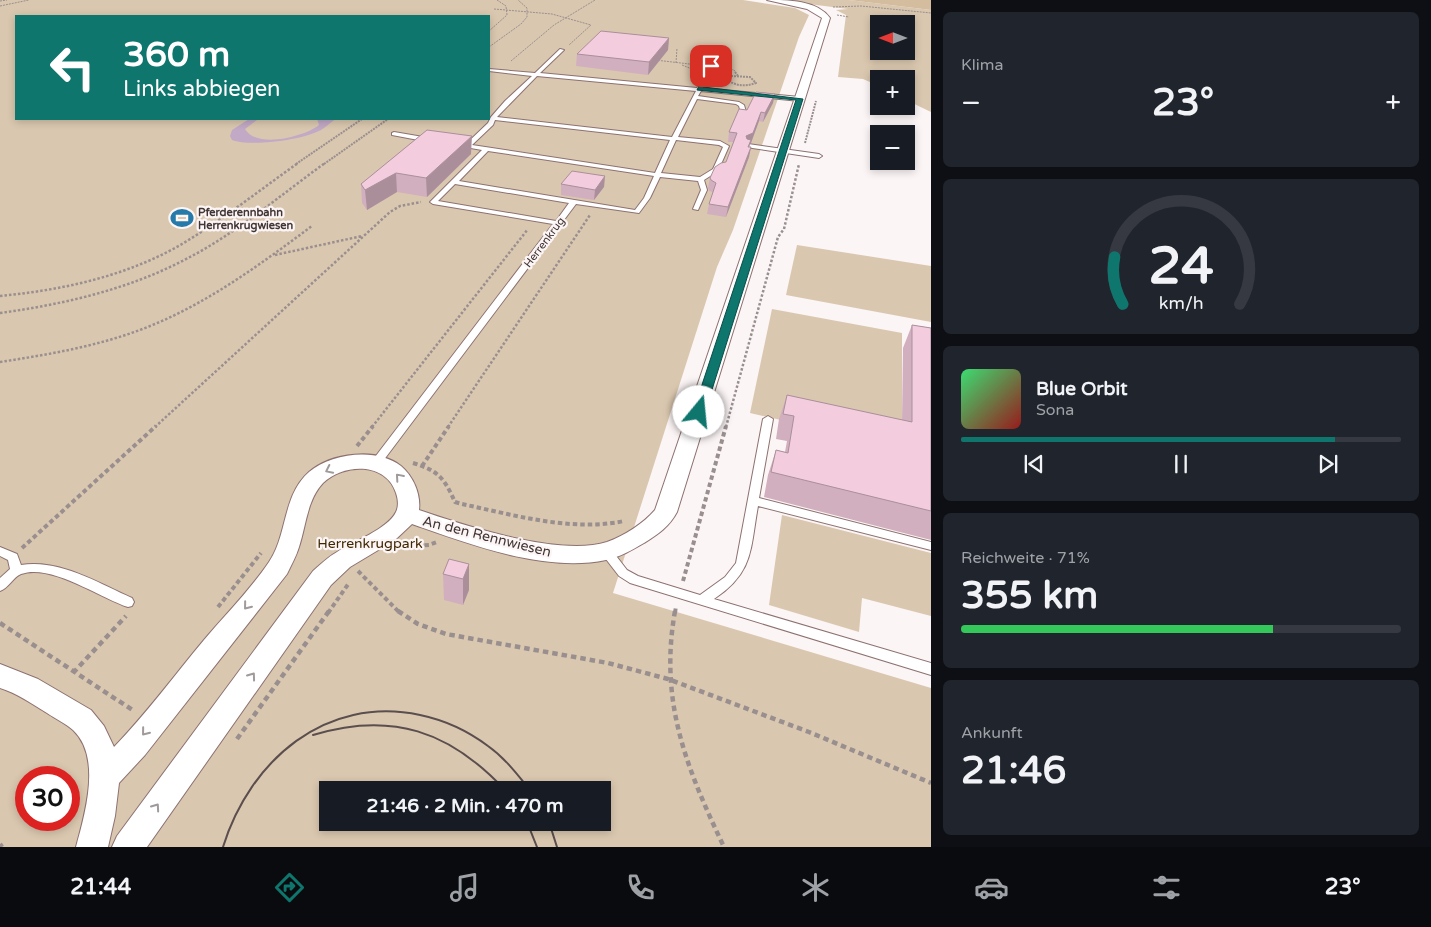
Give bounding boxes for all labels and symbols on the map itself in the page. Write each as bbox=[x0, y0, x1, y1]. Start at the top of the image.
north arrow bbox=[870, 15, 915, 60]
pin bbox=[690, 45, 732, 87]
sports icon: Pferderennbahn Herrenkrugwiesen bbox=[169, 205, 195, 231]
place label: Pferderennbahn Herrenkrugwiesen bbox=[198, 206, 294, 233]
street label: Herrenkrug bbox=[521, 215, 567, 270]
position arrow bbox=[672, 385, 724, 437]
one-way arrow bbox=[325, 464, 334, 475]
one-way arrow bbox=[395, 474, 404, 483]
street label: An den Rennwiesen bbox=[421, 512, 553, 561]
park label: Herrenkrugpark bbox=[317, 535, 423, 552]
one-way arrow bbox=[244, 600, 253, 609]
one-way arrow bbox=[246, 673, 254, 682]
one-way arrow bbox=[143, 726, 151, 735]
speed limit sign: 30 bbox=[15, 766, 80, 831]
one-way arrow bbox=[150, 803, 159, 813]

